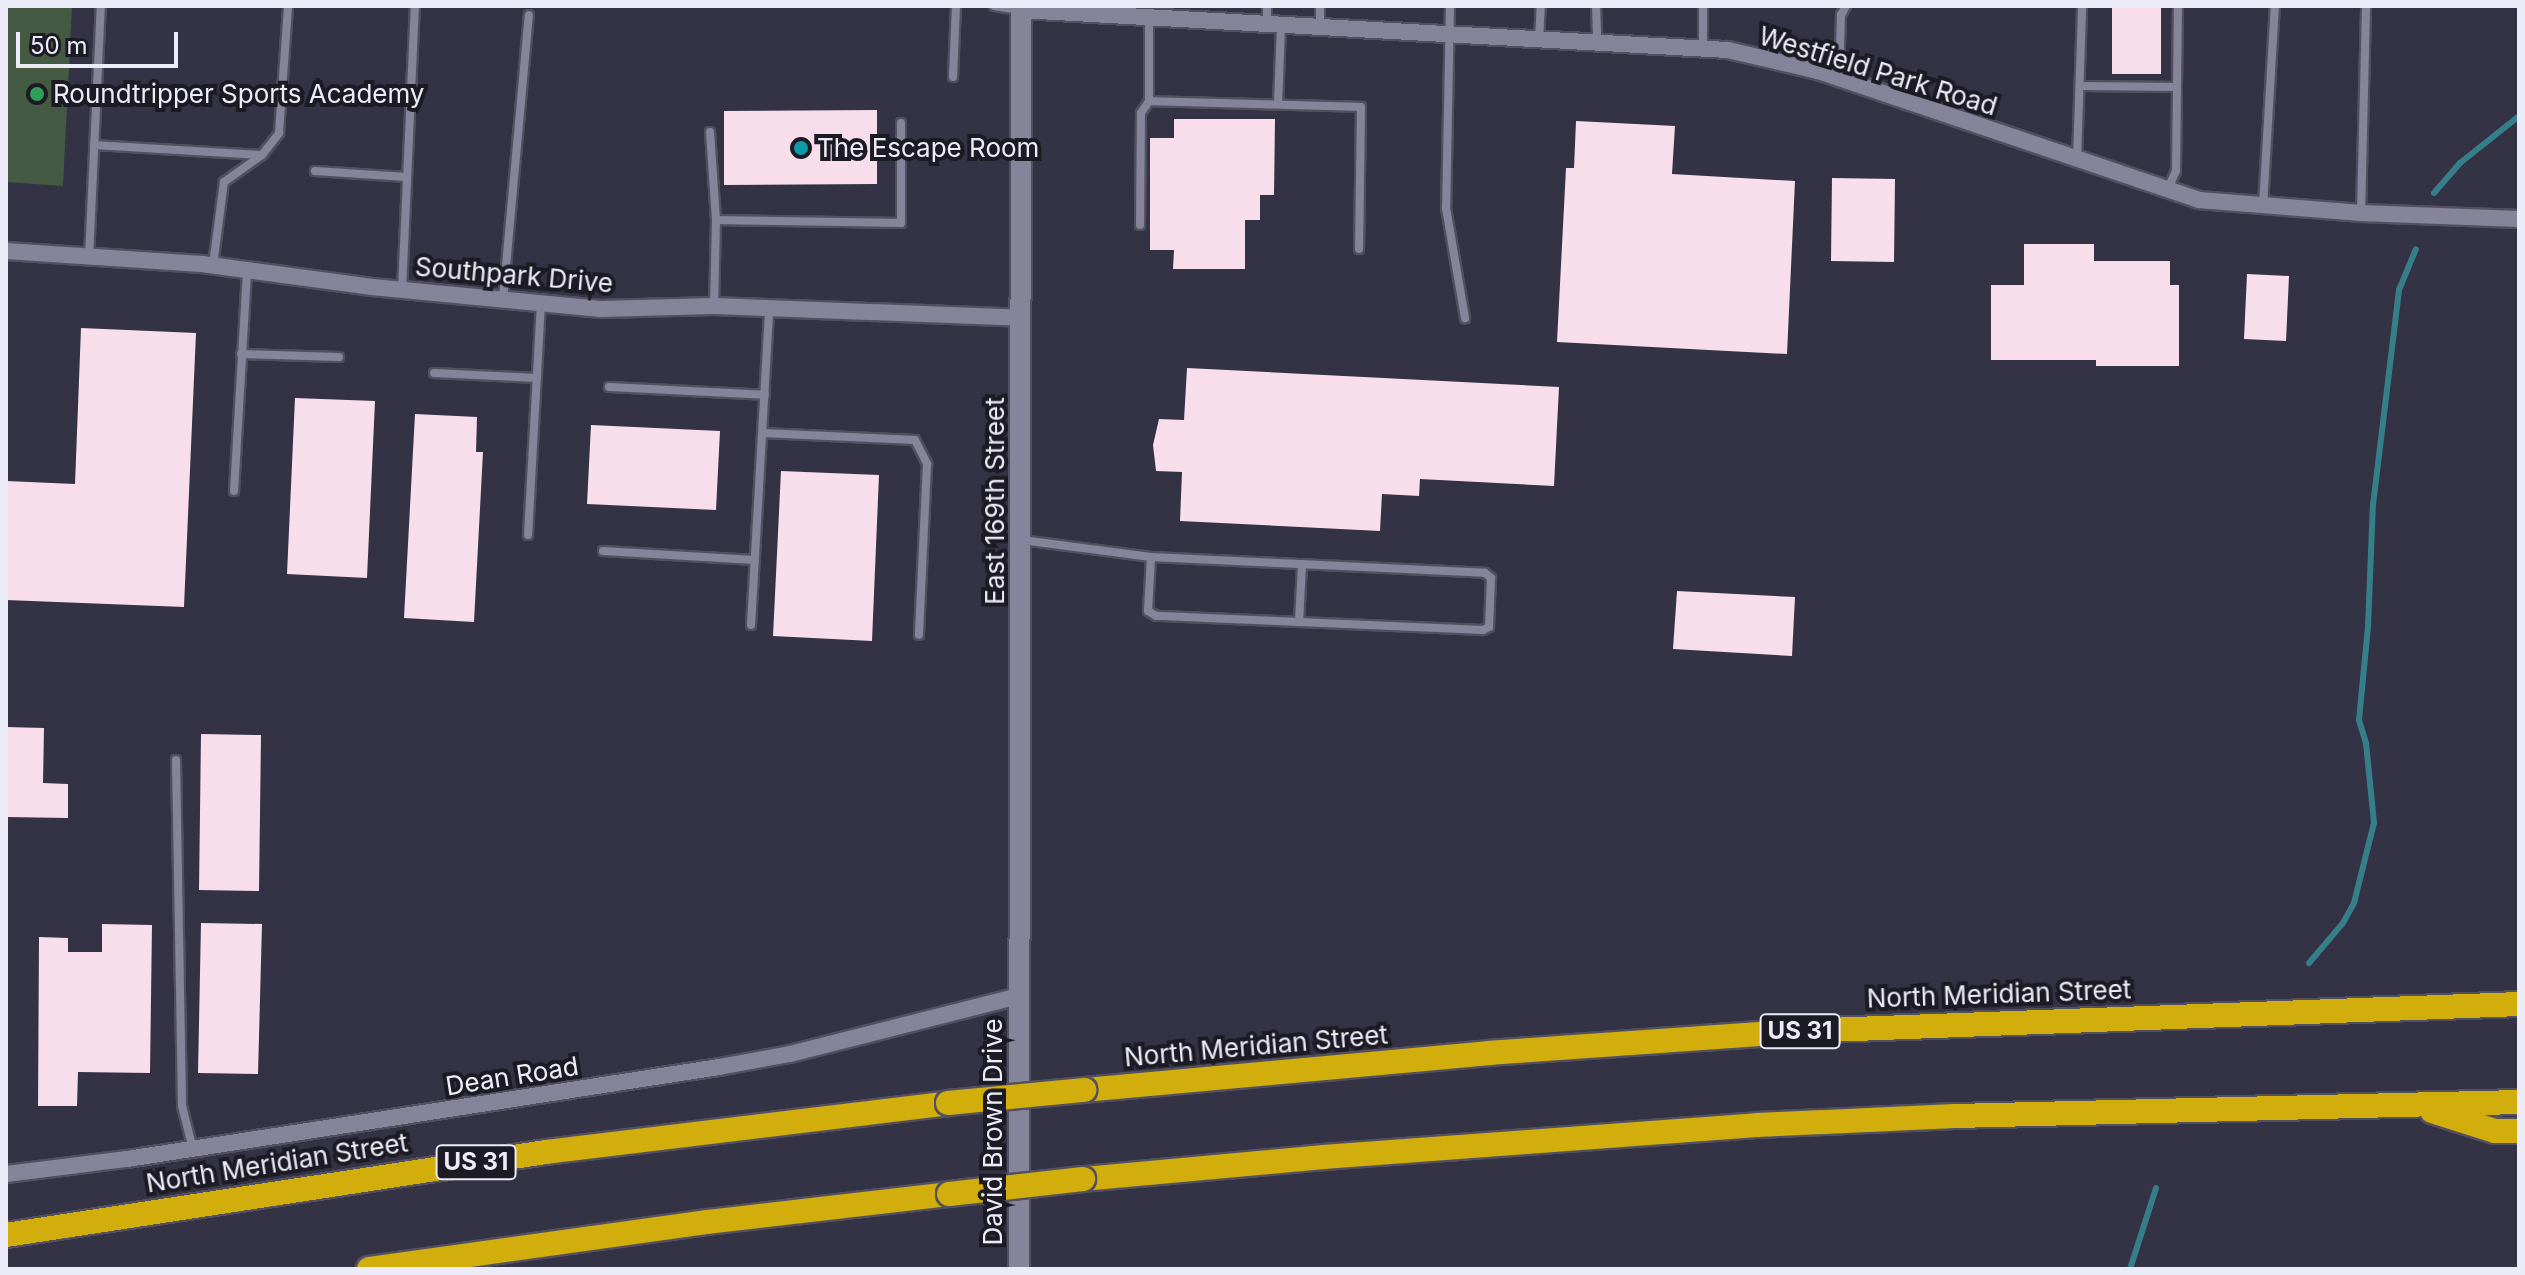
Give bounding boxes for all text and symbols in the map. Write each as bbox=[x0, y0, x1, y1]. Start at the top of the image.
scale bar bbox=[20, 16, 182, 66]
street label: Westfield Park Road bbox=[1755, 20, 2001, 122]
text: 50 m bbox=[30, 31, 88, 60]
place label: Roundtripper Sports Academy bbox=[53, 78, 424, 110]
marker: Roundtripper Sports Academy bbox=[28, 85, 46, 103]
place label: The Escape Room bbox=[817, 132, 1039, 164]
marker: The Escape Room bbox=[792, 139, 810, 157]
street label: Southpark Drive bbox=[414, 251, 614, 299]
street label: East 169th Street bbox=[979, 397, 1011, 605]
street label: North Meridian Street bbox=[1866, 974, 2132, 1014]
road number: US 31 bbox=[1758, 1011, 1842, 1051]
street label: David Brown Drive bbox=[977, 1018, 1009, 1246]
street label: North Meridian Street bbox=[1123, 1019, 1389, 1073]
street label: Dean Road bbox=[443, 1050, 581, 1102]
street label: North Meridian Street bbox=[144, 1127, 410, 1199]
road number: US 31 bbox=[434, 1142, 518, 1182]

